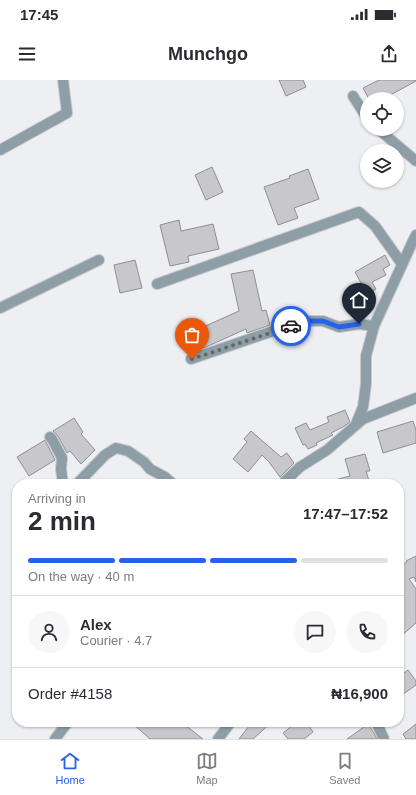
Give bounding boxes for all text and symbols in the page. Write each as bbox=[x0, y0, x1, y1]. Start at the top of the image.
text: 17:45 bbox=[20, 6, 58, 23]
icon: menu bbox=[16, 43, 38, 65]
icon: share bbox=[378, 43, 400, 65]
text: Munchgo bbox=[168, 44, 248, 64]
map controls bbox=[360, 92, 404, 188]
button: locate bbox=[360, 92, 404, 136]
button: layers bbox=[360, 144, 404, 188]
pin bbox=[342, 283, 376, 324]
icon: home bbox=[348, 289, 370, 311]
courier bbox=[271, 306, 311, 346]
icon: car bbox=[280, 315, 302, 337]
pin bbox=[175, 318, 209, 359]
icon: bag bbox=[181, 324, 203, 346]
text: Arriving in bbox=[28, 491, 86, 506]
text: 17:47–17:52 bbox=[303, 505, 388, 522]
text: 2 min bbox=[28, 506, 96, 536]
text: On the way · 40 m bbox=[28, 569, 134, 584]
button: person bbox=[28, 611, 70, 653]
button: chat bbox=[294, 611, 336, 653]
button: phone bbox=[346, 611, 388, 653]
text: Alex bbox=[80, 616, 112, 633]
text: Courier · 4.7 bbox=[80, 633, 152, 648]
text: Order #4158 bbox=[28, 685, 112, 702]
text: ₦16,900 bbox=[331, 685, 388, 702]
tab: Home bbox=[56, 750, 85, 786]
tab: Map bbox=[196, 750, 218, 786]
tab: Saved bbox=[329, 750, 360, 786]

